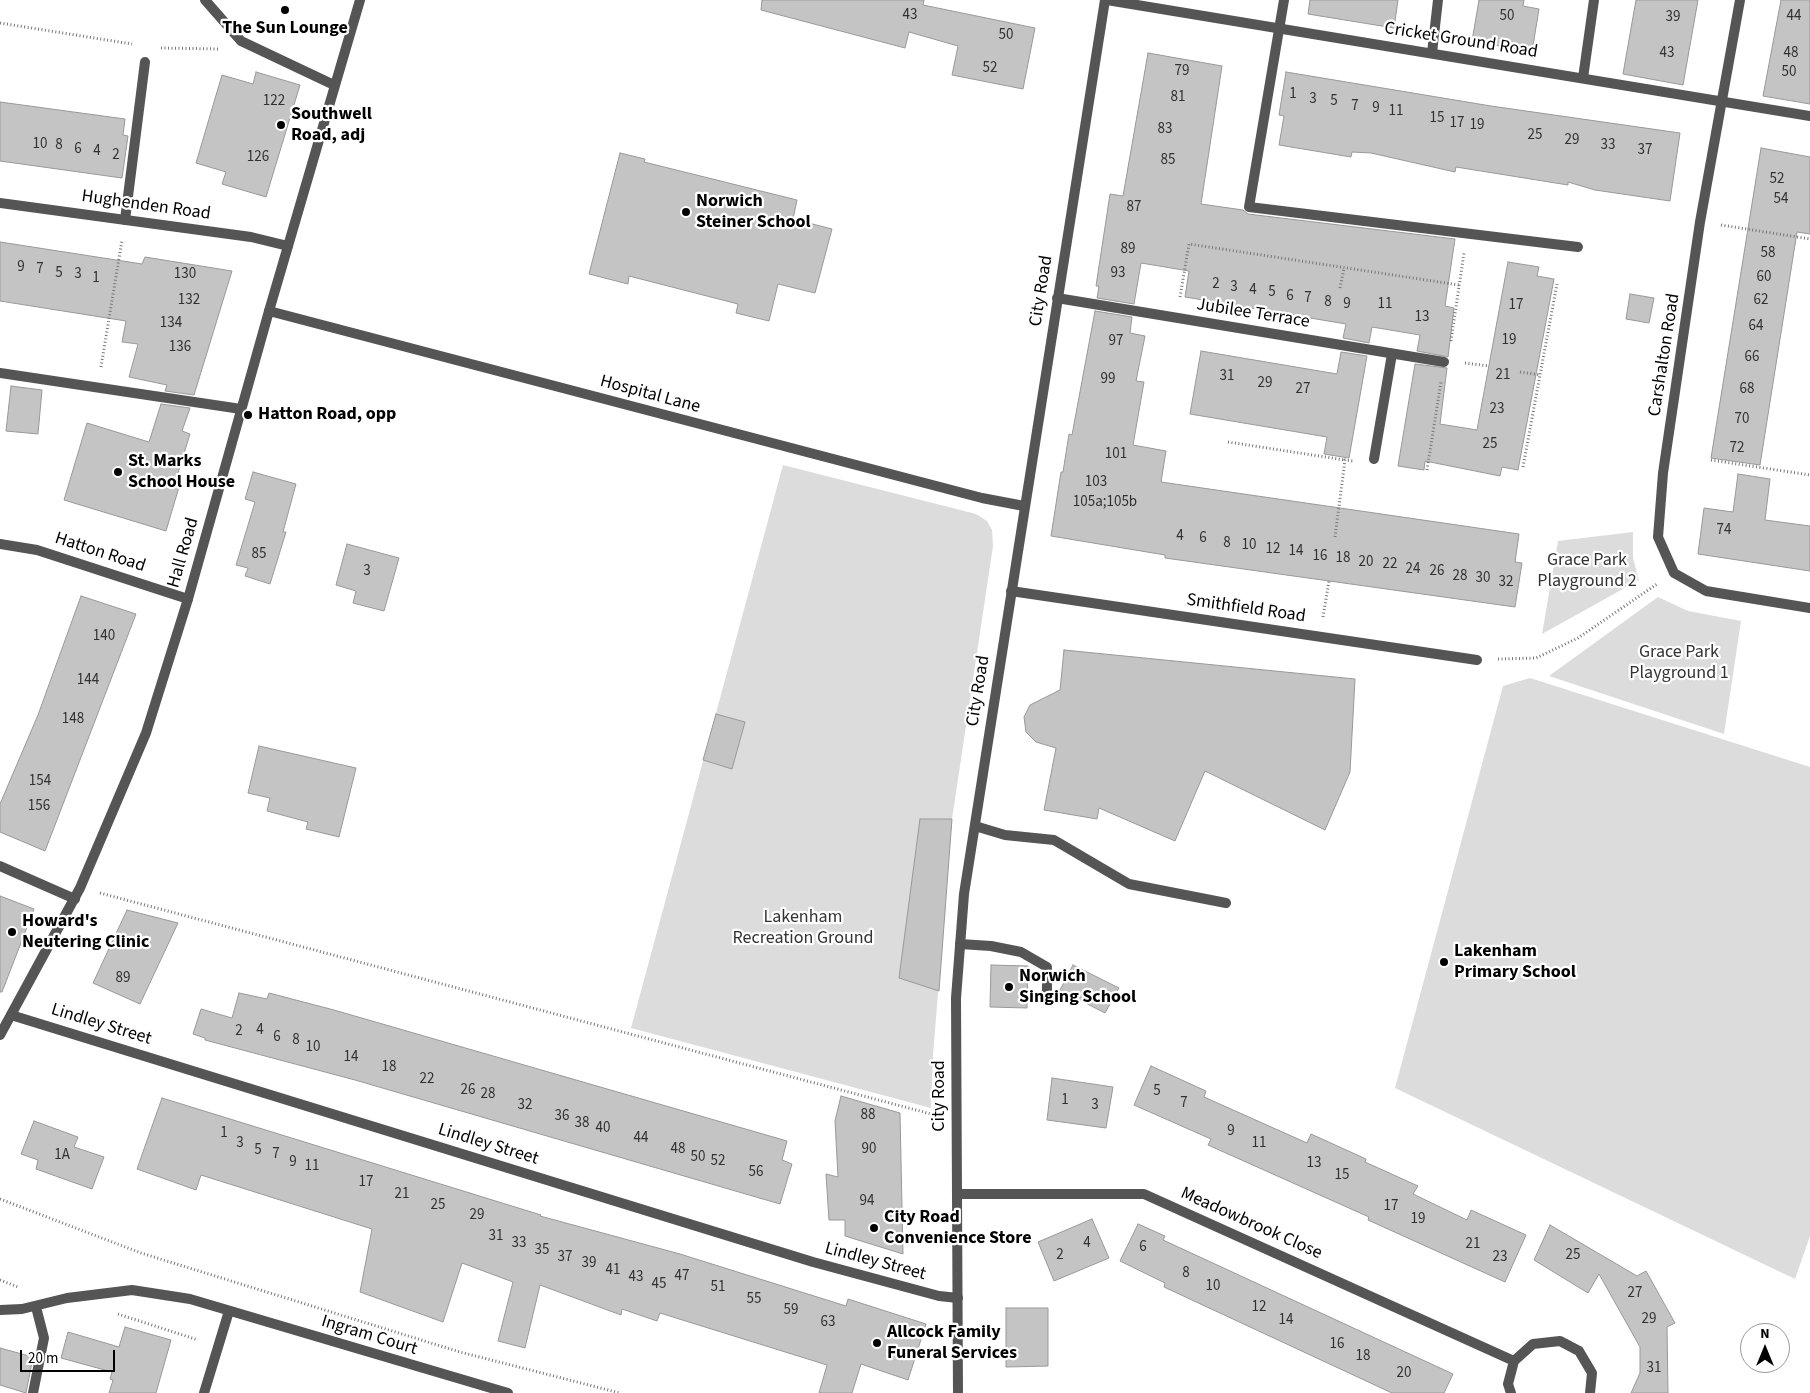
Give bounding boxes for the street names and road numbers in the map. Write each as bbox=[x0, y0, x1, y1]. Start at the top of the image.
street label: Cricket Ground Road bbox=[1383, 18, 1539, 64]
street label: Hughenden Road bbox=[80, 186, 212, 226]
street label: City Road bbox=[1026, 254, 1058, 328]
street label: Carshalton Road bbox=[1645, 292, 1685, 418]
street label: Jubilee Terrace bbox=[1195, 294, 1311, 334]
street label: Hospital Lane bbox=[597, 371, 703, 419]
street label: Hall Road bbox=[164, 515, 204, 591]
street label: Hatton Road bbox=[52, 528, 148, 578]
street label: Smithfield Road bbox=[1185, 590, 1307, 628]
street label: City Road bbox=[963, 654, 995, 728]
street label: Lindley Street bbox=[48, 1000, 154, 1050]
street label: City Road bbox=[929, 1060, 951, 1132]
street label: Lindley Street bbox=[435, 1120, 541, 1170]
street label: Meadowbrook Close bbox=[1177, 1183, 1325, 1265]
street label: Lindley Street bbox=[822, 1238, 928, 1286]
street label: Ingram Court bbox=[318, 1311, 420, 1361]

